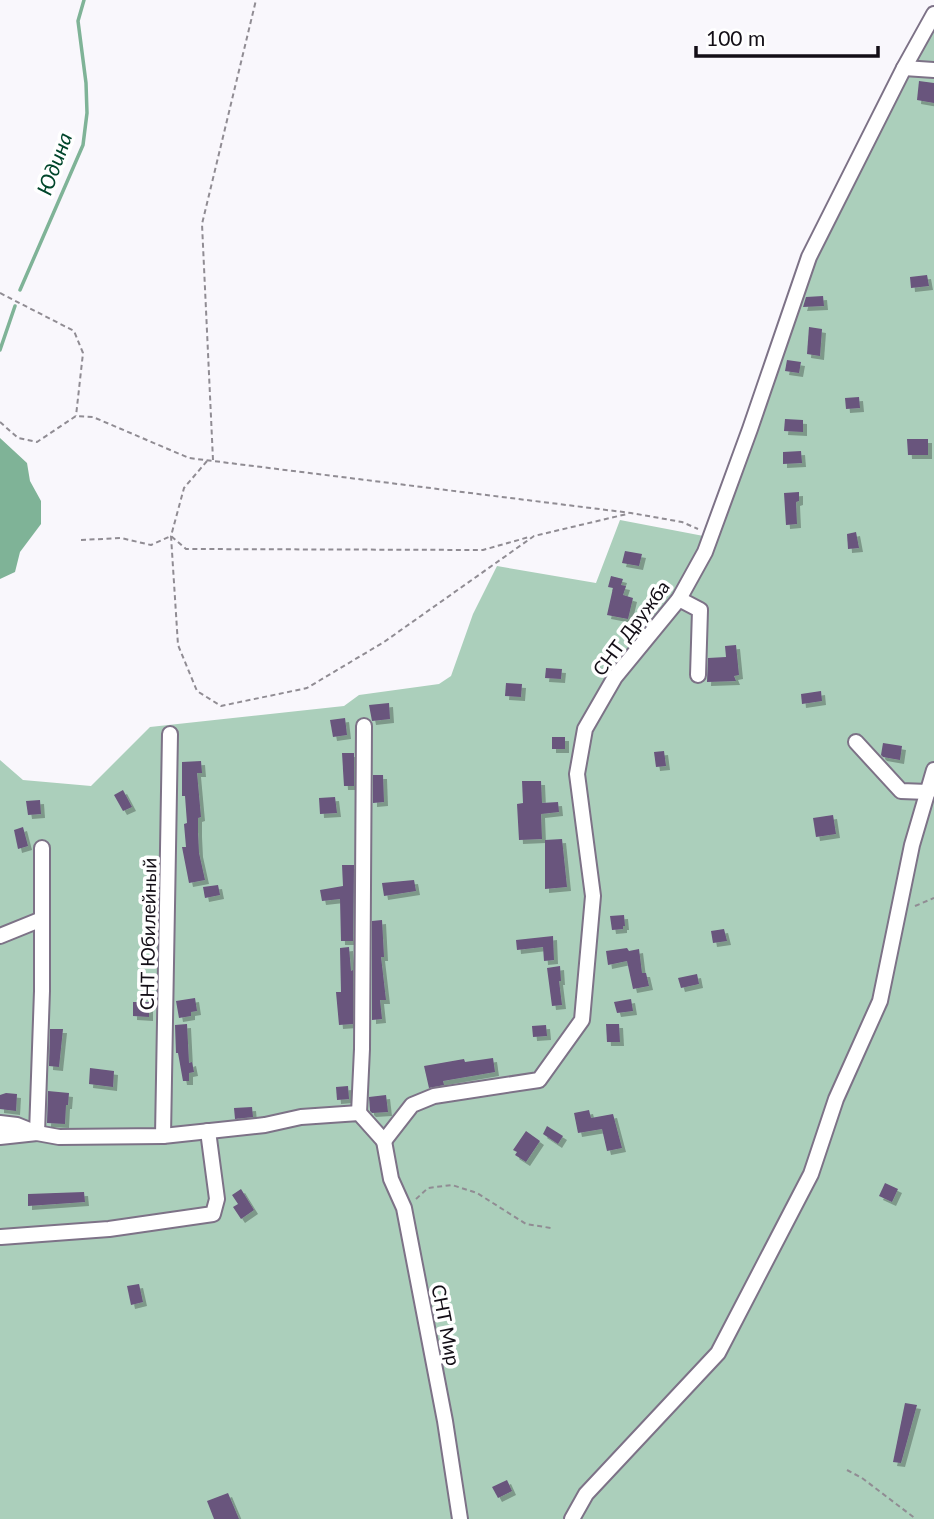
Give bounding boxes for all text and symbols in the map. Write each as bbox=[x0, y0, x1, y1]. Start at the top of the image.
scale bar bbox=[696, 14, 878, 58]
text: 100 m bbox=[706, 25, 765, 50]
water label: Юдина bbox=[31, 129, 76, 198]
street label: СНТ Дружба bbox=[587, 575, 674, 680]
street label: СНТ Юбилейный bbox=[135, 858, 160, 1010]
street label: СНТ Мир bbox=[427, 1282, 466, 1368]

